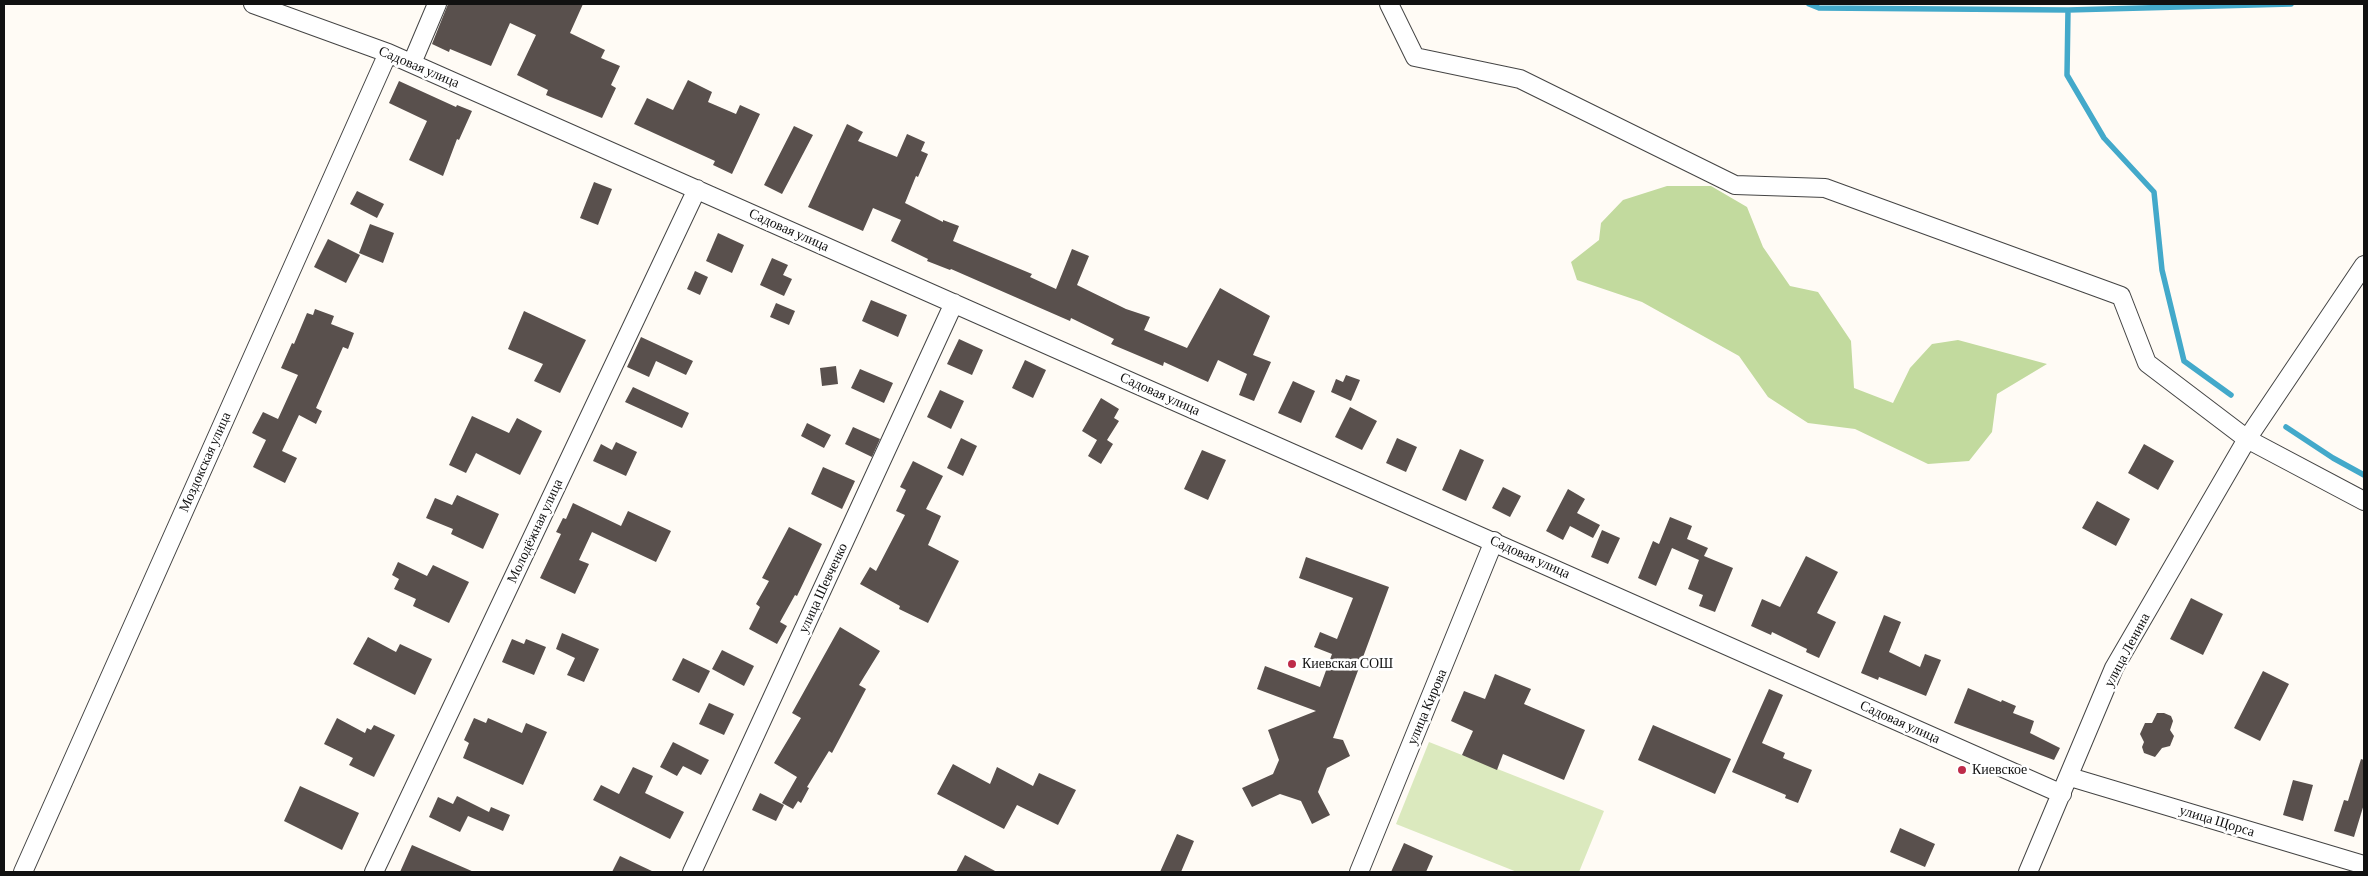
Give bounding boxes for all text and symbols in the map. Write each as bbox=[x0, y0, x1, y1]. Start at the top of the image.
street label: Садовая улица bbox=[376, 42, 462, 92]
street label: Садовая улица bbox=[746, 205, 832, 255]
street label: Садовая улица bbox=[1117, 369, 1203, 419]
street label: Моздокская улица bbox=[175, 409, 235, 515]
street label: Молодёжная улица bbox=[504, 476, 566, 586]
street label: Садовая улица bbox=[1487, 532, 1573, 582]
street label: улица Шевченко bbox=[795, 540, 851, 636]
street label: улица Ленина bbox=[2100, 610, 2154, 690]
place label: Киевская СОШ bbox=[1302, 656, 1393, 672]
marker: Киевская СОШ bbox=[1286, 658, 1298, 670]
street label: улица Кирова bbox=[1404, 667, 1450, 747]
street label: Садовая улица bbox=[1857, 697, 1943, 747]
place label: Киевское bbox=[1972, 762, 2027, 778]
marker: Киевское bbox=[1956, 764, 1968, 776]
street label: улица Щорса bbox=[2177, 802, 2257, 840]

